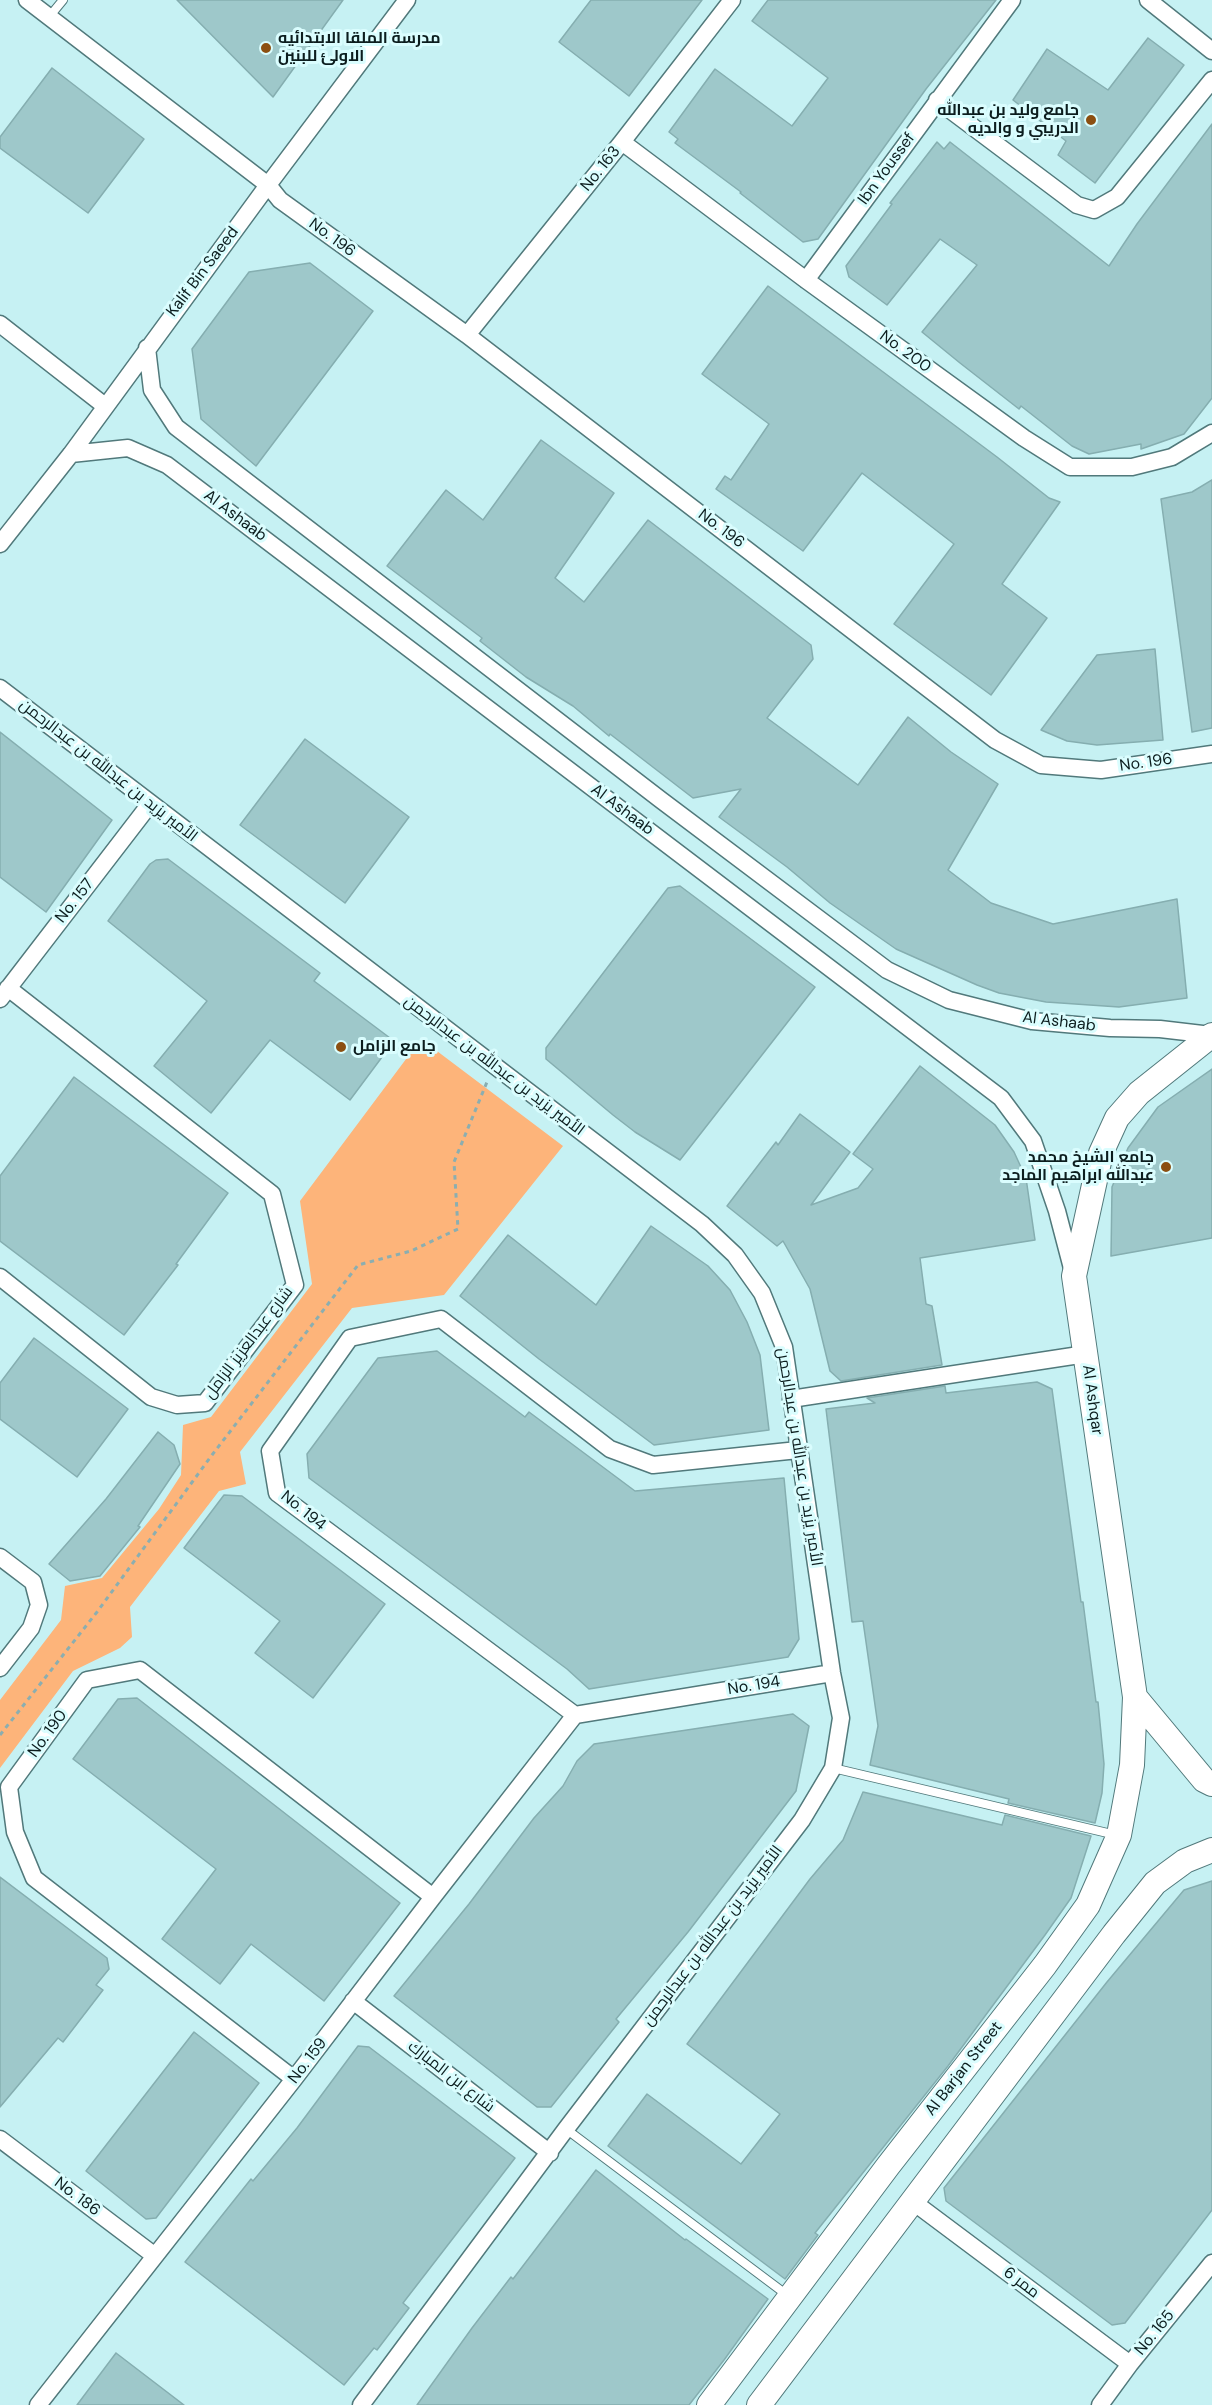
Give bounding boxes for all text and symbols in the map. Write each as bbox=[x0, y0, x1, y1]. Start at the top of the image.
place label: مدرسة الملقا الابتدائيه الاولئ للبنين bbox=[278, 29, 441, 67]
marker: مدرسة الملقا الابتدائيه الاولئ للبنين bbox=[259, 41, 273, 55]
place label: جامع وليد بن عبدالله الدريبي و والديه bbox=[937, 101, 1079, 139]
marker: جامع وليد بن عبدالله الدريبي و والديه bbox=[1084, 113, 1098, 127]
street label: Ibn Youssef bbox=[854, 129, 920, 209]
street label: No. 163 bbox=[577, 143, 625, 195]
street label: No. 196 bbox=[305, 215, 359, 261]
street label: Kalif Bin Saeed bbox=[163, 223, 243, 321]
street label: No. 200 bbox=[876, 327, 934, 377]
street label: Al Ashaab bbox=[200, 486, 270, 546]
street label: No. 196 bbox=[694, 505, 748, 553]
street label: الأمير يزيد بن عبدالله بن عبدالرحمن bbox=[15, 695, 201, 847]
street label: No. 196 bbox=[1118, 750, 1174, 776]
street label: Al Ashaab bbox=[587, 780, 657, 840]
street label: No. 157 bbox=[52, 875, 98, 927]
street label: الأمير يزيد بن عبدالله بن عبدالرحمن bbox=[400, 992, 588, 1140]
street label: Al Ashaab bbox=[1021, 1008, 1097, 1036]
place label: جامع الزامل bbox=[353, 1037, 436, 1057]
marker: جامع الزامل bbox=[334, 1040, 348, 1054]
place label: جامع الشيخ محمد عبدالله ابراهيم الماجد bbox=[1002, 1148, 1154, 1186]
marker: جامع الشيخ محمد عبدالله ابراهيم الماجد bbox=[1159, 1160, 1173, 1174]
street label: شارع عبدالعزيز الزامل bbox=[201, 1283, 297, 1403]
street label: الأمير يزيد بن عبدالله بن عبدالرحمن bbox=[772, 1346, 826, 1568]
street label: Al Ashqar bbox=[1078, 1364, 1106, 1436]
street label: No. 194 bbox=[276, 1487, 330, 1535]
street label: No. 194 bbox=[726, 1672, 782, 1700]
street label: No. 190 bbox=[24, 1707, 72, 1761]
street label: الأمير يزيد بن عبدالله بن عبدالرحمن bbox=[639, 1842, 787, 2030]
street label: Al Barjan Street bbox=[921, 2018, 1007, 2120]
street label: No. 159 bbox=[285, 2034, 331, 2088]
street label: شارع ابن المبارك bbox=[404, 2037, 498, 2117]
street label: No. 186 bbox=[50, 2173, 104, 2221]
street label: ممر 6 bbox=[999, 2263, 1043, 2303]
street label: No. 165 bbox=[1131, 2307, 1179, 2359]

